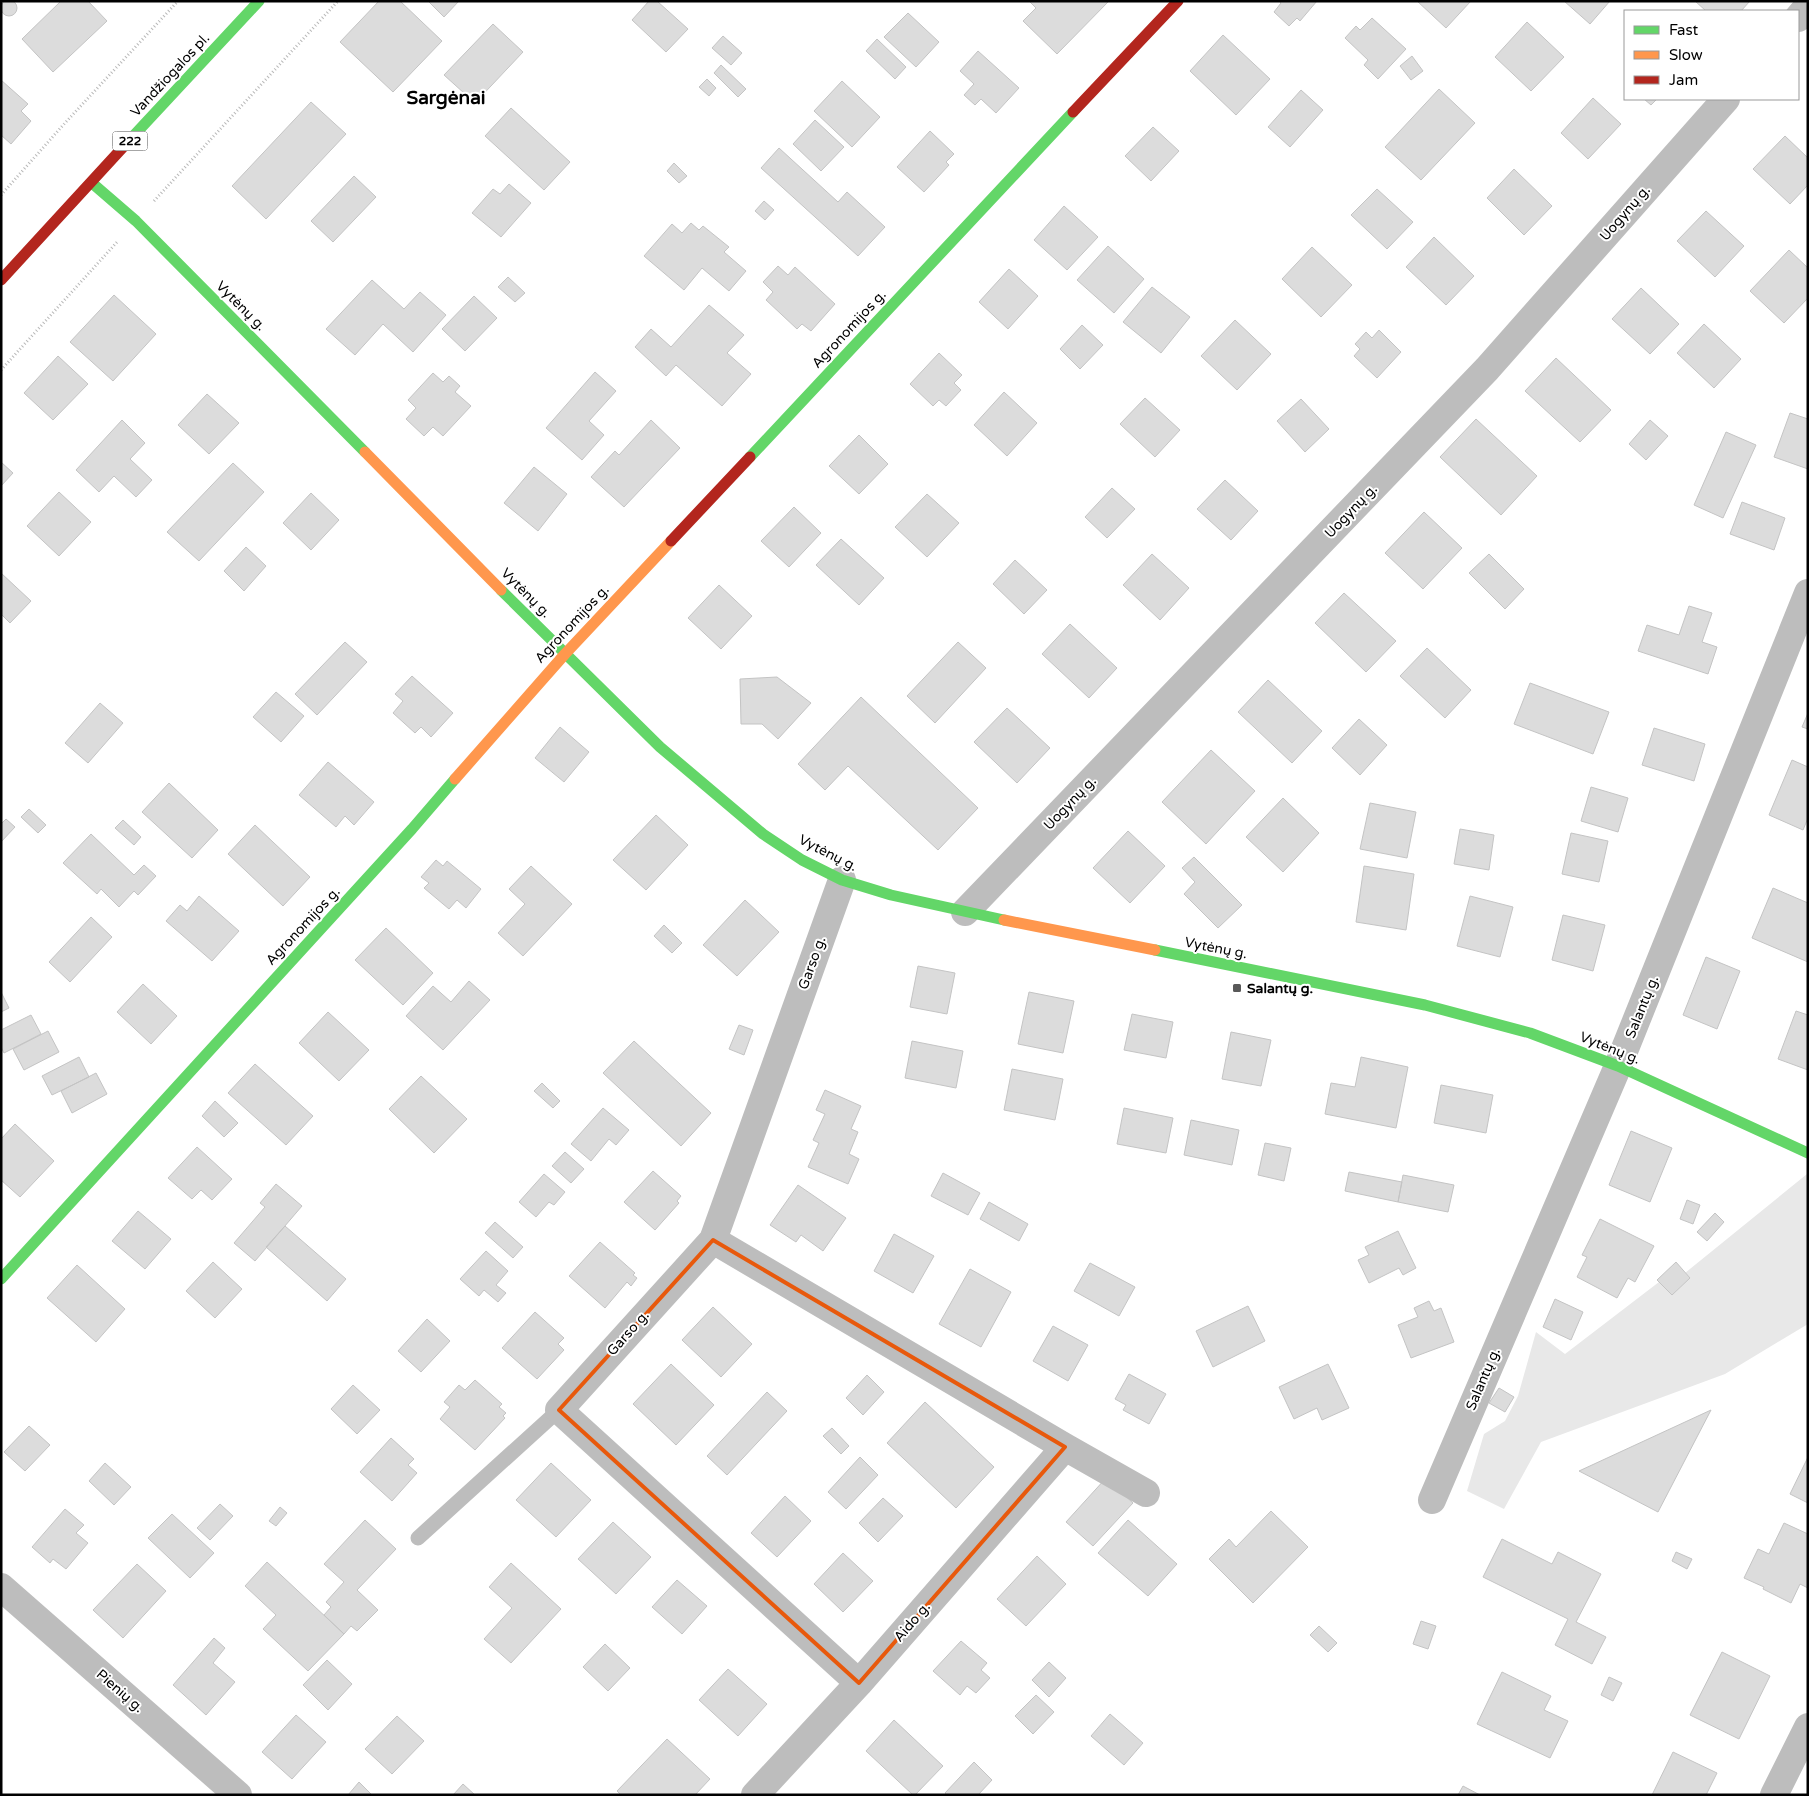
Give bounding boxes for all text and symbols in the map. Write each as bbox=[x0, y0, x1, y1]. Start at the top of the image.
legend bbox=[1624, 10, 1799, 100]
text: Fast bbox=[1669, 21, 1699, 39]
street label: Vandžiogalos pl. bbox=[127, 30, 213, 120]
text: Slow bbox=[1669, 46, 1703, 64]
text: Jam bbox=[1669, 71, 1698, 89]
district label: Sargėnai bbox=[406, 87, 486, 110]
road number: 222 bbox=[112, 132, 148, 150]
street label: Uogynų g. bbox=[1596, 182, 1654, 244]
street label: Vytėnų g. bbox=[213, 278, 269, 334]
street label: Agronomijos g. bbox=[808, 286, 890, 372]
street label: Uogynų g. bbox=[1321, 481, 1381, 541]
street label: Vytėnų g. bbox=[498, 565, 554, 621]
street label: Agronomijos g. bbox=[531, 581, 613, 667]
street label: Uogynų g. bbox=[1040, 773, 1100, 833]
street label: Vytėnų g. bbox=[796, 831, 860, 875]
street label: Agronomijos g. bbox=[262, 883, 344, 969]
street label: Garso g. bbox=[795, 934, 829, 992]
street label: Vytėnų g. bbox=[1183, 934, 1249, 962]
street label: Salantų g. bbox=[1622, 973, 1662, 1041]
place label: Salantų g. bbox=[1247, 980, 1313, 997]
marker: Salantų g. bbox=[1231, 982, 1243, 994]
street label: Vytėnų g. bbox=[1577, 1028, 1643, 1068]
street label: Garso g. bbox=[603, 1307, 653, 1359]
street label: Salantų g. bbox=[1462, 1345, 1504, 1413]
street label: Aido g. bbox=[890, 1599, 934, 1645]
street label: Pienių g. bbox=[93, 1666, 147, 1716]

